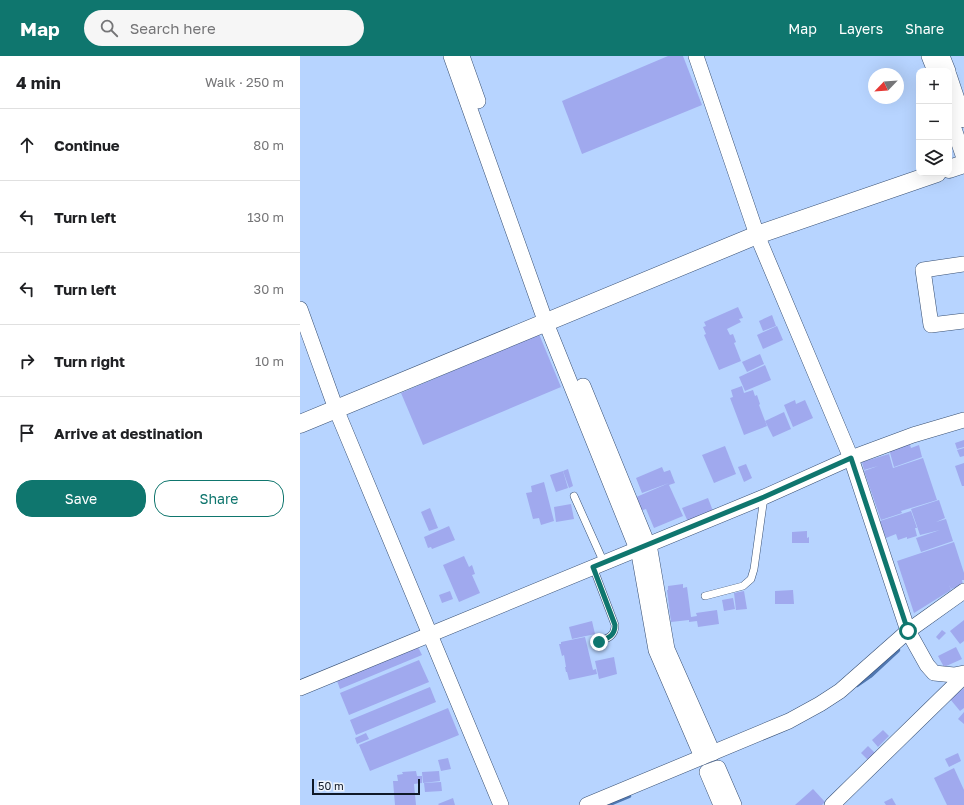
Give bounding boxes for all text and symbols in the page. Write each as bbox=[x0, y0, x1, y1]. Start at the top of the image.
search box bbox=[84, 10, 364, 46]
text: Map bbox=[20, 17, 60, 40]
icon: search bbox=[98, 17, 120, 39]
text: Search here bbox=[130, 19, 216, 37]
text: Map bbox=[788, 20, 817, 37]
text: Layers bbox=[839, 20, 883, 37]
text: Share bbox=[905, 20, 944, 37]
north arrow bbox=[868, 68, 904, 104]
map controls bbox=[916, 68, 952, 176]
button: + bbox=[916, 68, 952, 104]
text: 4 min bbox=[16, 72, 61, 93]
text: Walk · 250 m bbox=[205, 74, 284, 90]
button: − bbox=[916, 104, 952, 140]
icon: ahead bbox=[16, 134, 38, 156]
text: Continue bbox=[54, 136, 120, 154]
text: 80 m bbox=[253, 137, 284, 153]
button: layers bbox=[916, 140, 952, 176]
icon: left bbox=[16, 206, 38, 228]
text: Turn left bbox=[54, 208, 116, 226]
text: 130 m bbox=[247, 209, 284, 225]
icon: left bbox=[16, 278, 38, 300]
text: Turn left bbox=[54, 280, 116, 298]
text: 30 m bbox=[254, 281, 284, 297]
icon: right bbox=[16, 350, 38, 372]
text: Turn right bbox=[54, 352, 125, 370]
text: 10 m bbox=[255, 353, 284, 369]
icon: arrive bbox=[16, 422, 38, 444]
text: Arrive at destination bbox=[54, 424, 203, 442]
button: Save bbox=[16, 480, 146, 517]
button: Share bbox=[154, 480, 284, 517]
route start bbox=[899, 622, 917, 640]
route end bbox=[590, 633, 608, 651]
scale bar bbox=[312, 777, 420, 796]
text: 50 m bbox=[318, 779, 344, 792]

